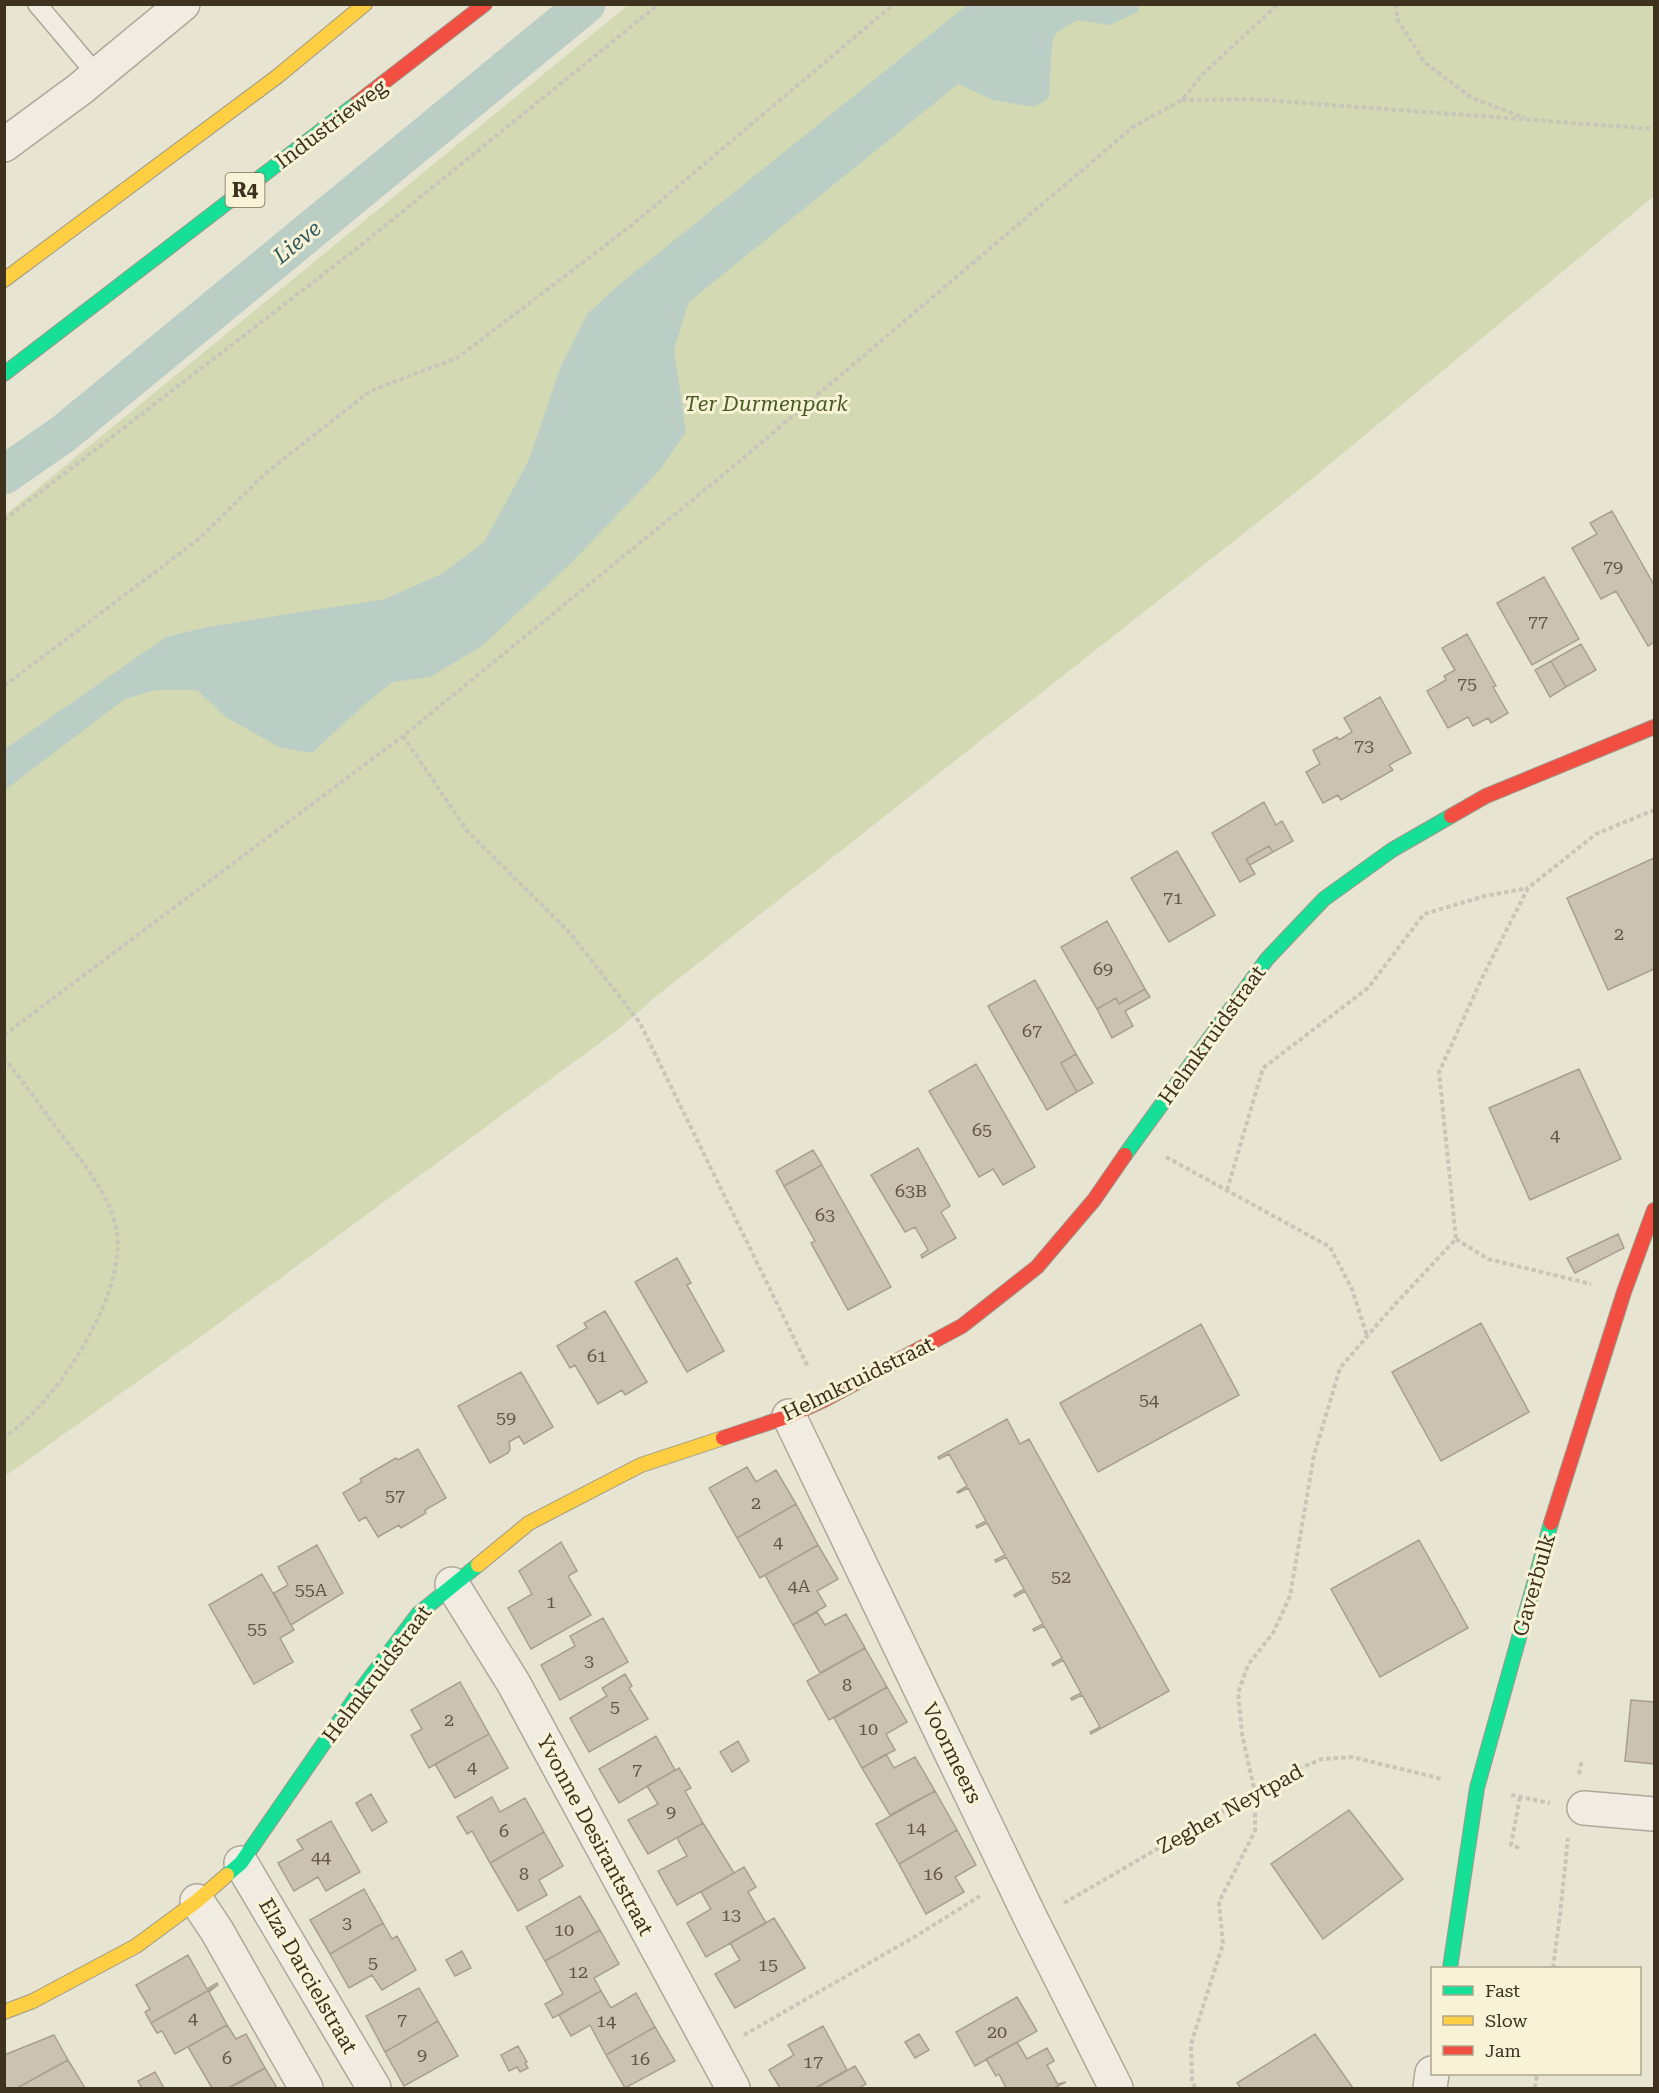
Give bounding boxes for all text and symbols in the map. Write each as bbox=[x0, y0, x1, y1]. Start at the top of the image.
street label: Industrieweg bbox=[271, 74, 391, 174]
road number: R4 bbox=[226, 173, 264, 207]
water label: Lieve bbox=[268, 215, 326, 269]
park label: Ter Durmenpark bbox=[684, 392, 848, 416]
house number: 79 bbox=[1603, 556, 1623, 577]
house number: 77 bbox=[1528, 611, 1548, 632]
house number: 75 bbox=[1457, 673, 1477, 694]
house number: 73 bbox=[1354, 735, 1374, 756]
house number: 71 bbox=[1163, 887, 1183, 908]
house number: 2 bbox=[1614, 923, 1624, 944]
house number: 69 bbox=[1093, 958, 1113, 979]
street label: Helmkruidstraat bbox=[1154, 961, 1270, 1109]
house number: 67 bbox=[1022, 1020, 1042, 1041]
house number: 65 bbox=[972, 1119, 992, 1140]
house number: 4 bbox=[1550, 1124, 1560, 1145]
house number: 63B bbox=[895, 1180, 927, 1201]
house number: 63 bbox=[815, 1204, 835, 1225]
street label: Helmkruidstraat bbox=[778, 1332, 938, 1426]
house number: 61 bbox=[587, 1345, 607, 1366]
house number: 54 bbox=[1139, 1389, 1159, 1410]
house number: 59 bbox=[496, 1407, 516, 1428]
house number: 57 bbox=[385, 1485, 405, 1506]
house number: 2 bbox=[751, 1492, 761, 1513]
house number: 4 bbox=[773, 1531, 783, 1552]
street label: Gaverbulk bbox=[1508, 1531, 1560, 1639]
house number: 52 bbox=[1051, 1566, 1071, 1587]
house number: 4A bbox=[788, 1575, 811, 1596]
house number: 55A bbox=[295, 1579, 328, 1600]
house number: 1 bbox=[546, 1591, 556, 1612]
street label: Helmkruidstraat bbox=[318, 1601, 436, 1747]
house number: 55 bbox=[247, 1618, 267, 1639]
house number: 3 bbox=[584, 1650, 594, 1671]
house number: 8 bbox=[842, 1674, 852, 1695]
house number: 5 bbox=[610, 1696, 620, 1717]
street label: Voormeers bbox=[917, 1699, 987, 1807]
house number: 2 bbox=[444, 1709, 454, 1730]
house number: 10 bbox=[858, 1718, 878, 1739]
street label: Yvonne Desirantstraat bbox=[532, 1730, 658, 1940]
house number: 4 bbox=[467, 1756, 477, 1777]
house number: 7 bbox=[632, 1759, 642, 1780]
street label: Zegher Neytpad bbox=[1153, 1759, 1307, 1859]
house number: 9 bbox=[666, 1801, 676, 1822]
house number: 14 bbox=[906, 1817, 926, 1838]
house number: 6 bbox=[499, 1820, 509, 1841]
house number: 44 bbox=[311, 1846, 331, 1867]
house number: 8 bbox=[519, 1863, 529, 1884]
house number: 16 bbox=[923, 1863, 943, 1884]
street label: Elza Darcielstraat bbox=[254, 1894, 362, 2058]
house number: 13 bbox=[721, 1904, 741, 1925]
house number: 3 bbox=[342, 1912, 352, 1933]
house number: 10 bbox=[554, 1919, 574, 1940]
house number: 5 bbox=[368, 1952, 378, 1973]
house number: 15 bbox=[758, 1954, 778, 1975]
house number: 12 bbox=[568, 1961, 588, 1982]
legend bbox=[1431, 1967, 1641, 2075]
text: Fast bbox=[1485, 1980, 1520, 2001]
house number: 4 bbox=[188, 2007, 198, 2028]
house number: 7 bbox=[397, 2009, 407, 2030]
house number: 14 bbox=[596, 2010, 616, 2031]
text: Slow bbox=[1485, 2010, 1527, 2031]
house number: 20 bbox=[987, 2021, 1007, 2042]
text: Jam bbox=[1485, 2040, 1521, 2061]
house number: 9 bbox=[417, 2044, 427, 2065]
house number: 6 bbox=[222, 2047, 232, 2068]
house number: 16 bbox=[630, 2048, 650, 2069]
house number: 17 bbox=[803, 2051, 823, 2072]

